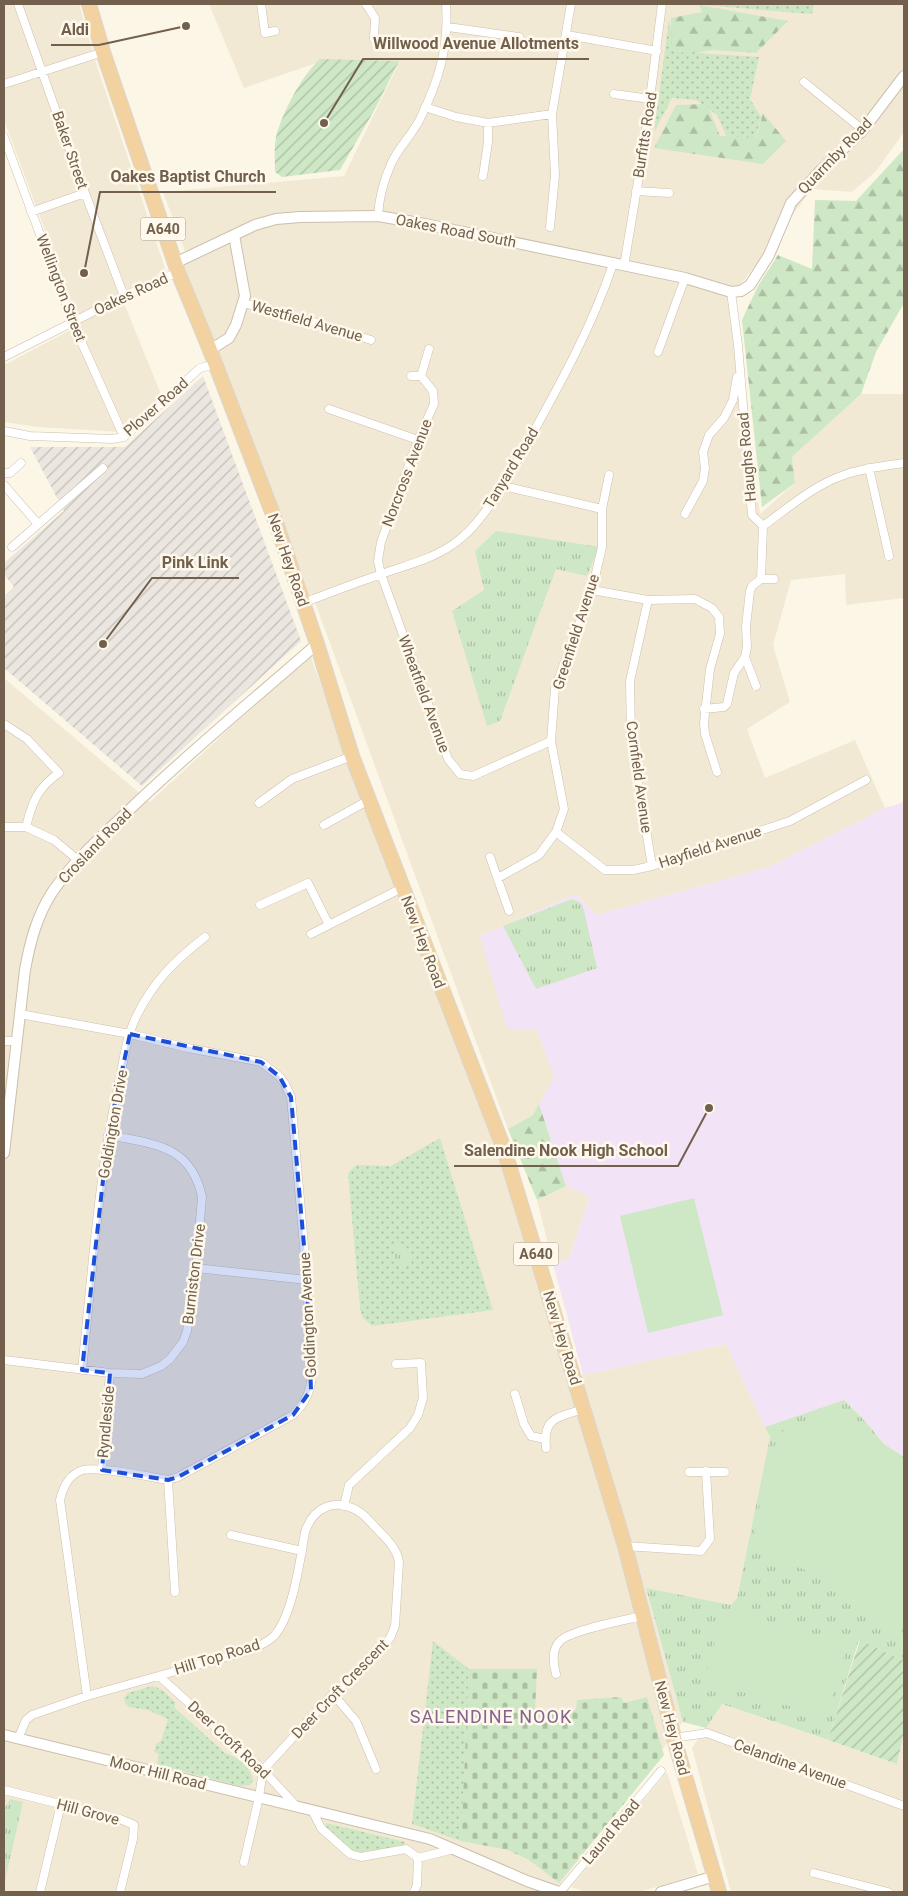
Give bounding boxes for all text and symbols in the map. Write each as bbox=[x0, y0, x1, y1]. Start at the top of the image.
callout: Aldi bbox=[51, 14, 99, 45]
text: Aldi bbox=[61, 20, 89, 39]
callout: Willwood Avenue Allotments bbox=[363, 28, 589, 59]
text: Willwood Avenue Allotments bbox=[373, 34, 579, 53]
street label: Burfitts Road bbox=[629, 91, 661, 179]
street label: Baker Street bbox=[48, 109, 92, 191]
street label: Quarmby Road bbox=[794, 114, 876, 198]
callout: Oakes Baptist Church bbox=[100, 161, 276, 192]
text: Oakes Baptist Church bbox=[110, 167, 266, 186]
street label: Oakes Road South bbox=[394, 210, 518, 252]
road number: A640 bbox=[140, 218, 186, 240]
street label: Wellington Street bbox=[32, 232, 90, 344]
street label: Oakes Road bbox=[91, 269, 171, 319]
street label: Westfield Avenue bbox=[249, 297, 365, 345]
street label: Plover Road bbox=[120, 374, 192, 440]
street label: Haughs Road bbox=[734, 412, 760, 502]
street label: Norcross Avenue bbox=[378, 417, 436, 529]
street label: Tanyard Road bbox=[480, 424, 542, 512]
street label: New Hey Road bbox=[264, 511, 312, 609]
callout: Pink Link bbox=[152, 547, 239, 578]
text: Pink Link bbox=[162, 553, 229, 572]
street label: Greenfield Avenue bbox=[549, 572, 603, 692]
street label: Wheatfield Avenue bbox=[394, 633, 454, 755]
street label: Cornfield Avenue bbox=[622, 720, 656, 834]
street label: Crosland Road bbox=[55, 805, 135, 887]
street label: Hayfield Avenue bbox=[656, 822, 764, 872]
street label: New Hey Road bbox=[397, 893, 449, 991]
street label: Goldington Drive bbox=[95, 1068, 131, 1180]
callout: Salendine Nook High School bbox=[454, 1135, 678, 1166]
text: Salendine Nook High School bbox=[464, 1141, 668, 1160]
street label: Burniston Drive bbox=[179, 1223, 209, 1325]
road number: A640 bbox=[514, 1242, 558, 1266]
street label: Goldington Avenue bbox=[296, 1252, 320, 1378]
street label: New Hey Road bbox=[539, 1289, 585, 1387]
street label: Ryndleside bbox=[94, 1385, 118, 1459]
street label: Hill Top Road bbox=[172, 1635, 262, 1679]
street label: Deer Croft Crescent bbox=[288, 1636, 392, 1742]
street label: New Hey Road bbox=[651, 1679, 693, 1777]
street label: Deer Croft Road bbox=[184, 1697, 274, 1783]
district label: SALENDINE NOOK bbox=[410, 1706, 572, 1727]
street label: Celandine Avenue bbox=[731, 1735, 849, 1793]
street label: Moor Hill Road bbox=[108, 1752, 208, 1794]
street label: Hill Grove bbox=[55, 1795, 121, 1829]
street label: Laund Road bbox=[579, 1796, 643, 1868]

